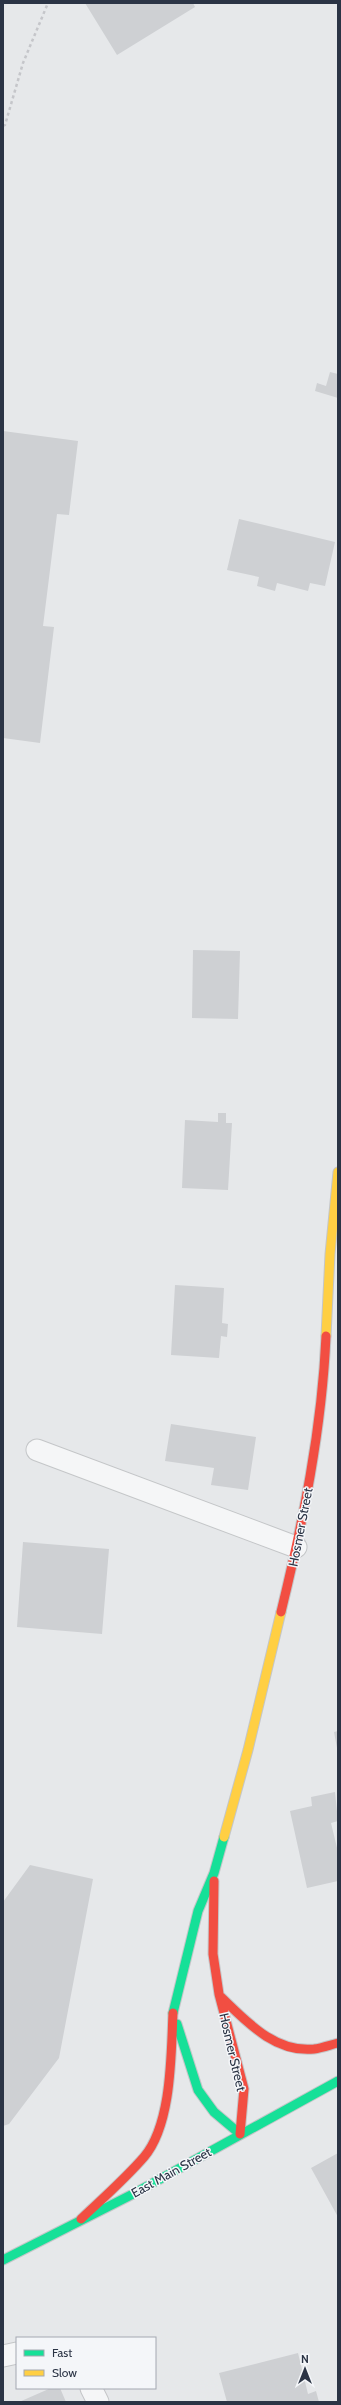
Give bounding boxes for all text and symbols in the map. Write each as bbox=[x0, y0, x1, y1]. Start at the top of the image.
street label: Hosmer Street bbox=[285, 1486, 316, 1568]
street label: Hosmer Street bbox=[216, 2011, 250, 2093]
street label: East Main Street bbox=[128, 2143, 214, 2201]
legend bbox=[16, 2337, 156, 2389]
text: Fast bbox=[52, 2345, 72, 2360]
north arrow bbox=[285, 2349, 325, 2389]
text: N bbox=[301, 2352, 309, 2366]
text: Slow bbox=[52, 2365, 77, 2380]

